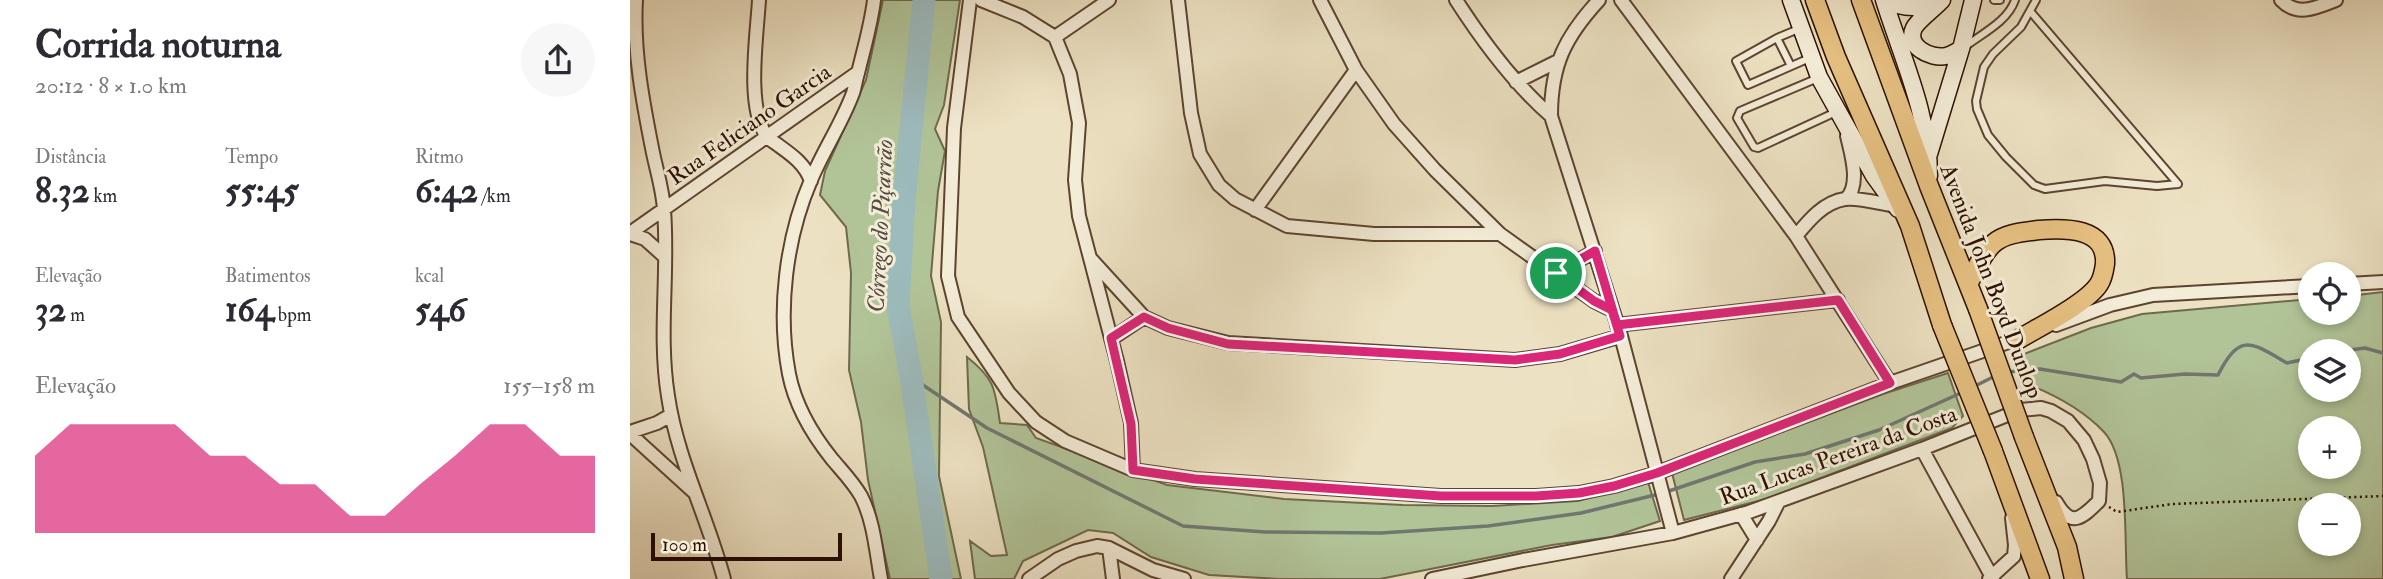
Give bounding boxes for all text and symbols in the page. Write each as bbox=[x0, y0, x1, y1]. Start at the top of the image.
text: Corrida noturna bbox=[35, 21, 281, 69]
button: share bbox=[521, 23, 595, 97]
street label: Rua Feliciano Garcia bbox=[662, 57, 837, 191]
text: 20:12 · 8 × 1.0 km bbox=[35, 71, 187, 100]
water label: Córrego do Piçarrão bbox=[860, 139, 901, 313]
text: Distância bbox=[35, 145, 106, 169]
text: Tempo bbox=[225, 145, 278, 169]
text: Ritmo bbox=[415, 145, 464, 169]
street label: Avenida John Boyd Dunlop bbox=[1932, 159, 2050, 403]
text: 8.32 bbox=[35, 169, 89, 213]
text: 55:45 bbox=[225, 169, 299, 213]
text: 6:42 bbox=[415, 169, 478, 213]
text: km bbox=[89, 184, 117, 208]
text: /km bbox=[478, 184, 511, 208]
pin bbox=[1526, 243, 1586, 303]
icon: arrive bbox=[1537, 254, 1575, 292]
map controls bbox=[2298, 262, 2361, 556]
button: locate bbox=[2298, 262, 2361, 325]
text: Elevação bbox=[35, 264, 102, 288]
text: Batimentos bbox=[225, 264, 311, 288]
text: kcal bbox=[415, 264, 444, 288]
text: 32 bbox=[35, 288, 66, 332]
text: 164 bbox=[225, 288, 274, 332]
text: 546 bbox=[415, 288, 466, 332]
text: m bbox=[66, 303, 85, 327]
text: bpm bbox=[274, 303, 312, 327]
button: layers bbox=[2298, 339, 2361, 402]
text: Elevação bbox=[35, 371, 116, 400]
text: 155–158 m bbox=[503, 371, 595, 400]
street label: Rua Lucas Pereira da Costa bbox=[1716, 399, 1961, 512]
button: + bbox=[2298, 416, 2361, 479]
button: − bbox=[2298, 493, 2361, 556]
scale bar bbox=[651, 530, 842, 562]
text: 100 m bbox=[662, 533, 707, 557]

